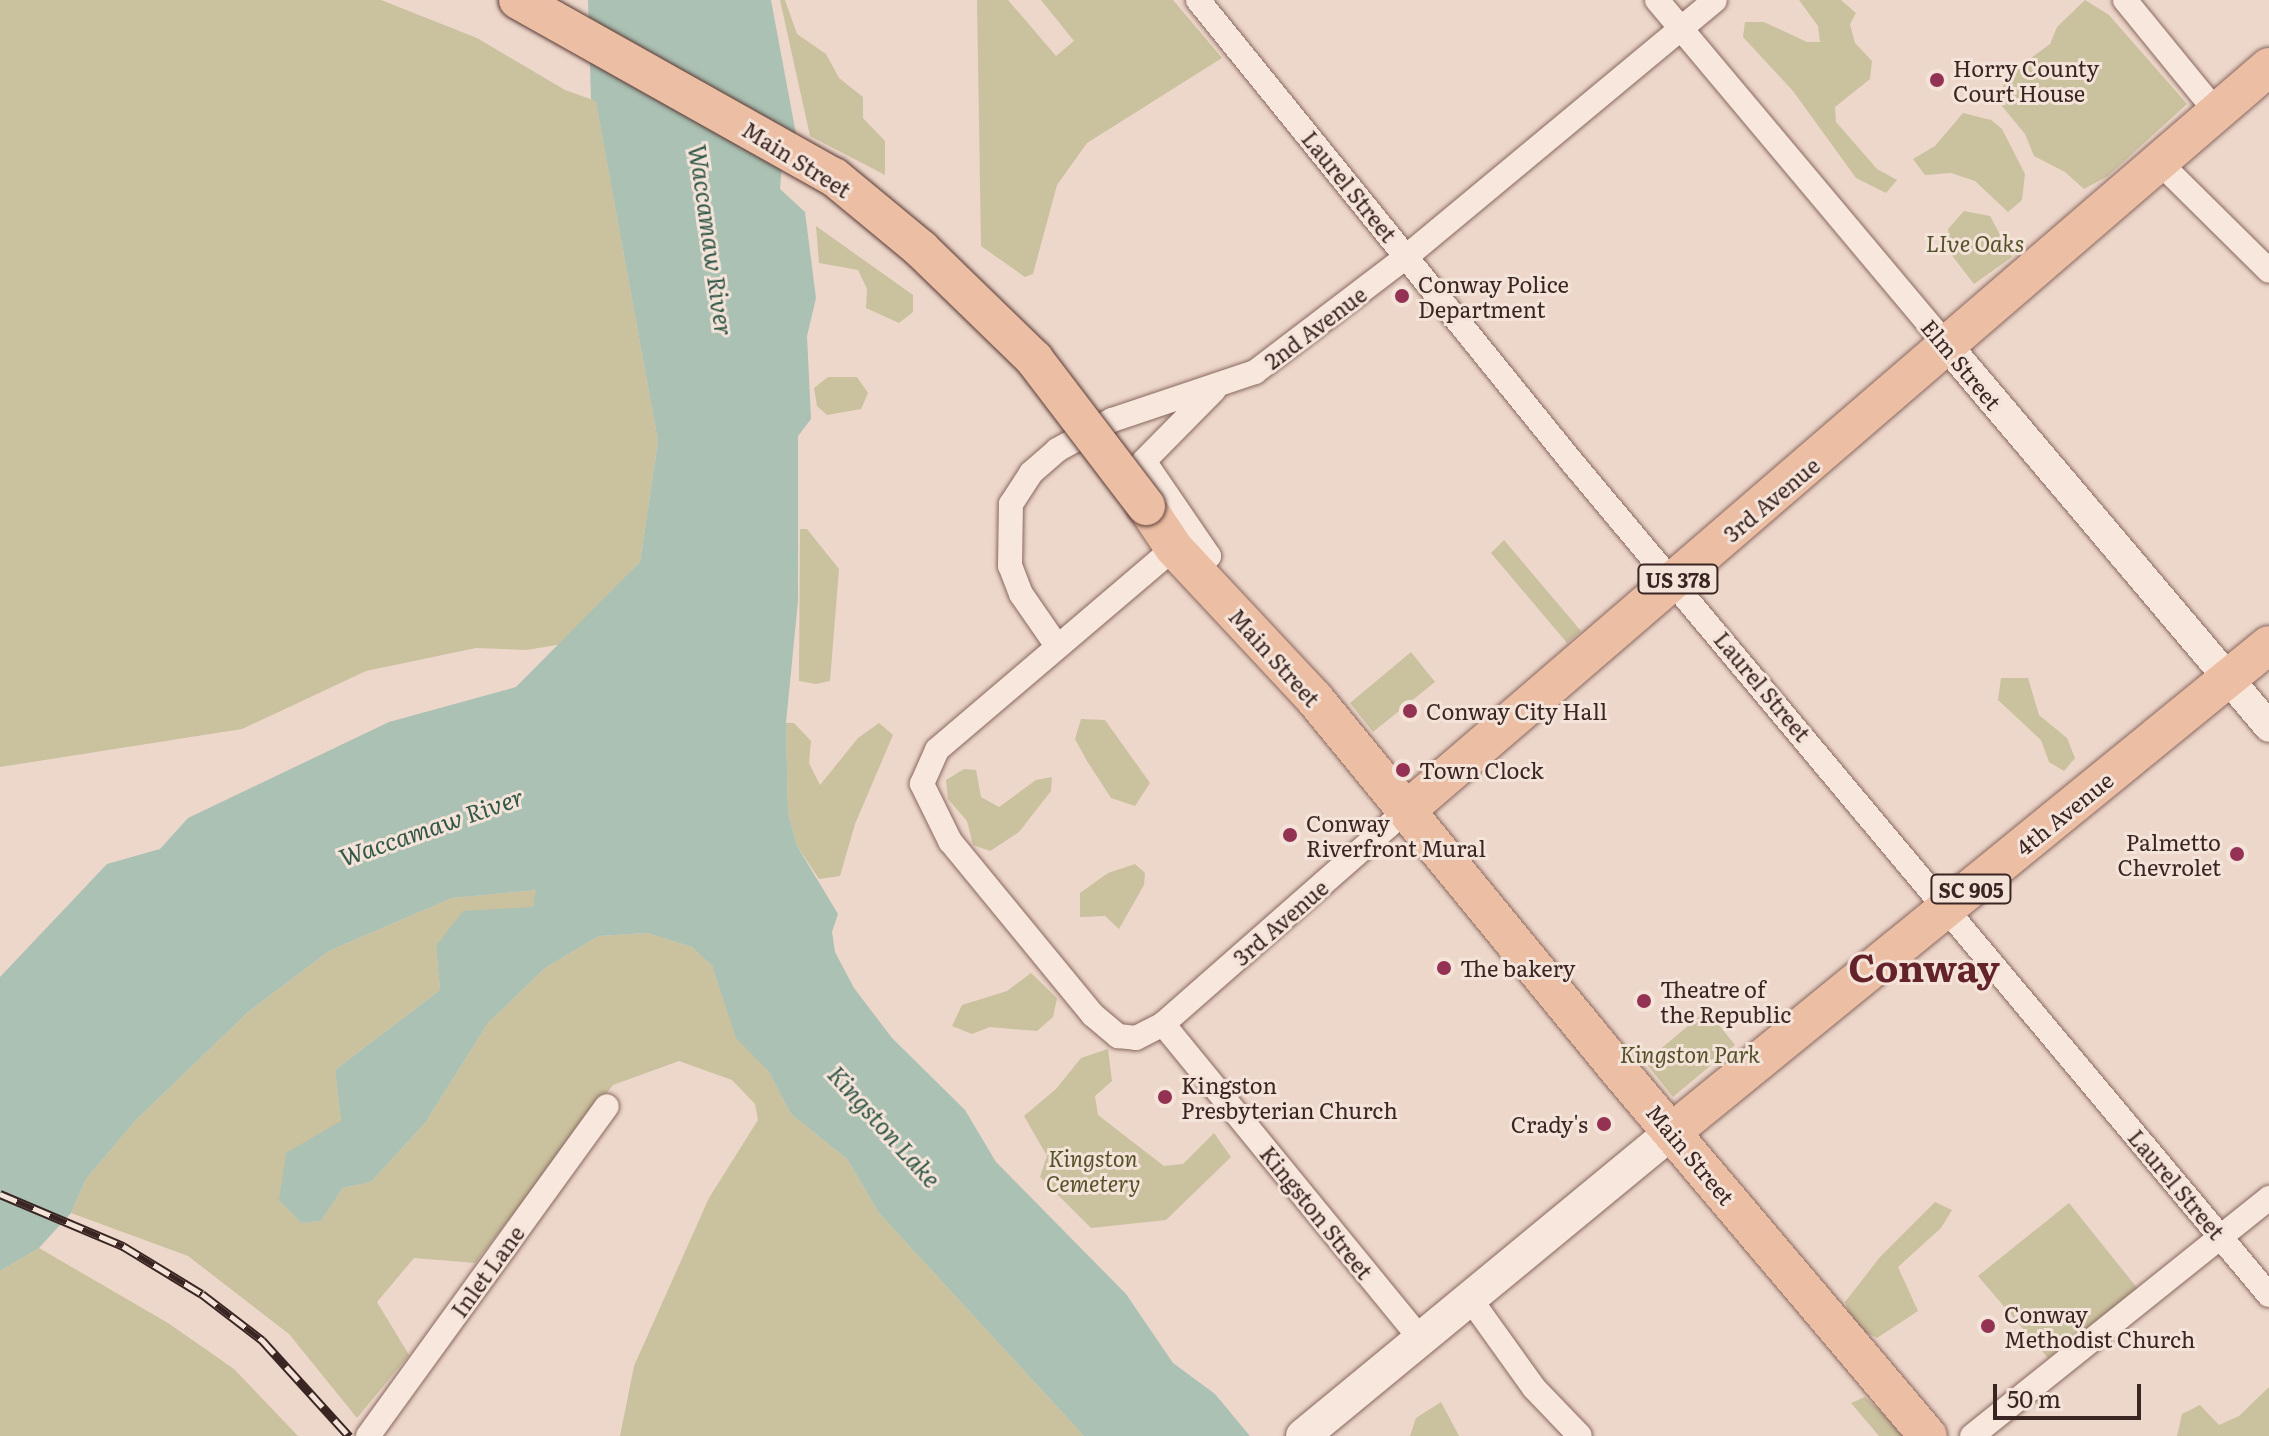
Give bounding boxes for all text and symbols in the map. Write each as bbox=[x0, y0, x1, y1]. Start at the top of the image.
place label: Horry County Court House bbox=[1953, 54, 2099, 106]
marker: Horry County Court House bbox=[1928, 71, 1946, 89]
street label: Main Street bbox=[738, 115, 856, 203]
street label: Laurel Street bbox=[1297, 125, 1403, 247]
water label: Waccamaw River bbox=[684, 142, 740, 338]
park label: LIve Oaks bbox=[1926, 230, 2024, 256]
place label: Conway Police Department bbox=[1418, 270, 1569, 322]
street label: 2nd Avenue bbox=[1259, 280, 1371, 374]
marker: Conway Police Department bbox=[1393, 287, 1411, 305]
street label: Elm Street bbox=[1917, 313, 2007, 415]
street label: 3rd Avenue bbox=[1718, 451, 1824, 547]
road number: US 378 bbox=[1636, 563, 1720, 595]
street label: Main Street bbox=[1224, 603, 1326, 711]
street label: Laurel Street bbox=[1709, 626, 1817, 746]
place label: Conway City Hall bbox=[1426, 698, 1607, 724]
marker: Conway City Hall bbox=[1401, 702, 1419, 720]
place label: Town Clock bbox=[1419, 757, 1544, 783]
marker: Town Clock bbox=[1394, 761, 1412, 779]
street label: 4th Avenue bbox=[2010, 766, 2118, 860]
water label: Waccamaw River bbox=[335, 781, 527, 871]
place label: Conway Riverfront Mural bbox=[1306, 809, 1486, 860]
marker: Conway Riverfront Mural bbox=[1281, 826, 1299, 844]
place label: Palmetto Chevrolet bbox=[2117, 828, 2221, 880]
marker: Palmetto Chevrolet bbox=[2228, 845, 2246, 863]
road number: SC 905 bbox=[1929, 873, 2013, 905]
street label: 3rd Avenue bbox=[1227, 874, 1333, 970]
district label: Conway bbox=[1848, 943, 2000, 989]
place label: The bakery bbox=[1460, 955, 1575, 981]
marker: The bakery bbox=[1435, 959, 1453, 977]
place label: Theatre of the Republic bbox=[1660, 975, 1791, 1026]
marker: Theatre of the Republic bbox=[1635, 992, 1653, 1010]
park label: Kingston Park bbox=[1620, 1041, 1760, 1067]
water label: Kingston Lake bbox=[823, 1059, 947, 1193]
place label: Kingston Presbyterian Church bbox=[1181, 1071, 1398, 1122]
marker: Kingston Presbyterian Church bbox=[1156, 1088, 1174, 1106]
street label: Main Street bbox=[1641, 1099, 1741, 1209]
place label: Crady's bbox=[1511, 1111, 1588, 1137]
marker: Crady's bbox=[1595, 1115, 1613, 1133]
street label: Laurel Street bbox=[2123, 1124, 2231, 1244]
street label: Kingston Street bbox=[1255, 1140, 1379, 1284]
park label: Kingston Cemetery bbox=[1046, 1144, 1140, 1196]
street label: Inlet Lane bbox=[445, 1220, 529, 1322]
place label: Conway Methodist Church bbox=[2004, 1300, 2195, 1352]
marker: Conway Methodist Church bbox=[1979, 1317, 1997, 1335]
scale bar bbox=[1997, 1368, 2145, 1418]
text: 50 m bbox=[2007, 1380, 2061, 1415]

